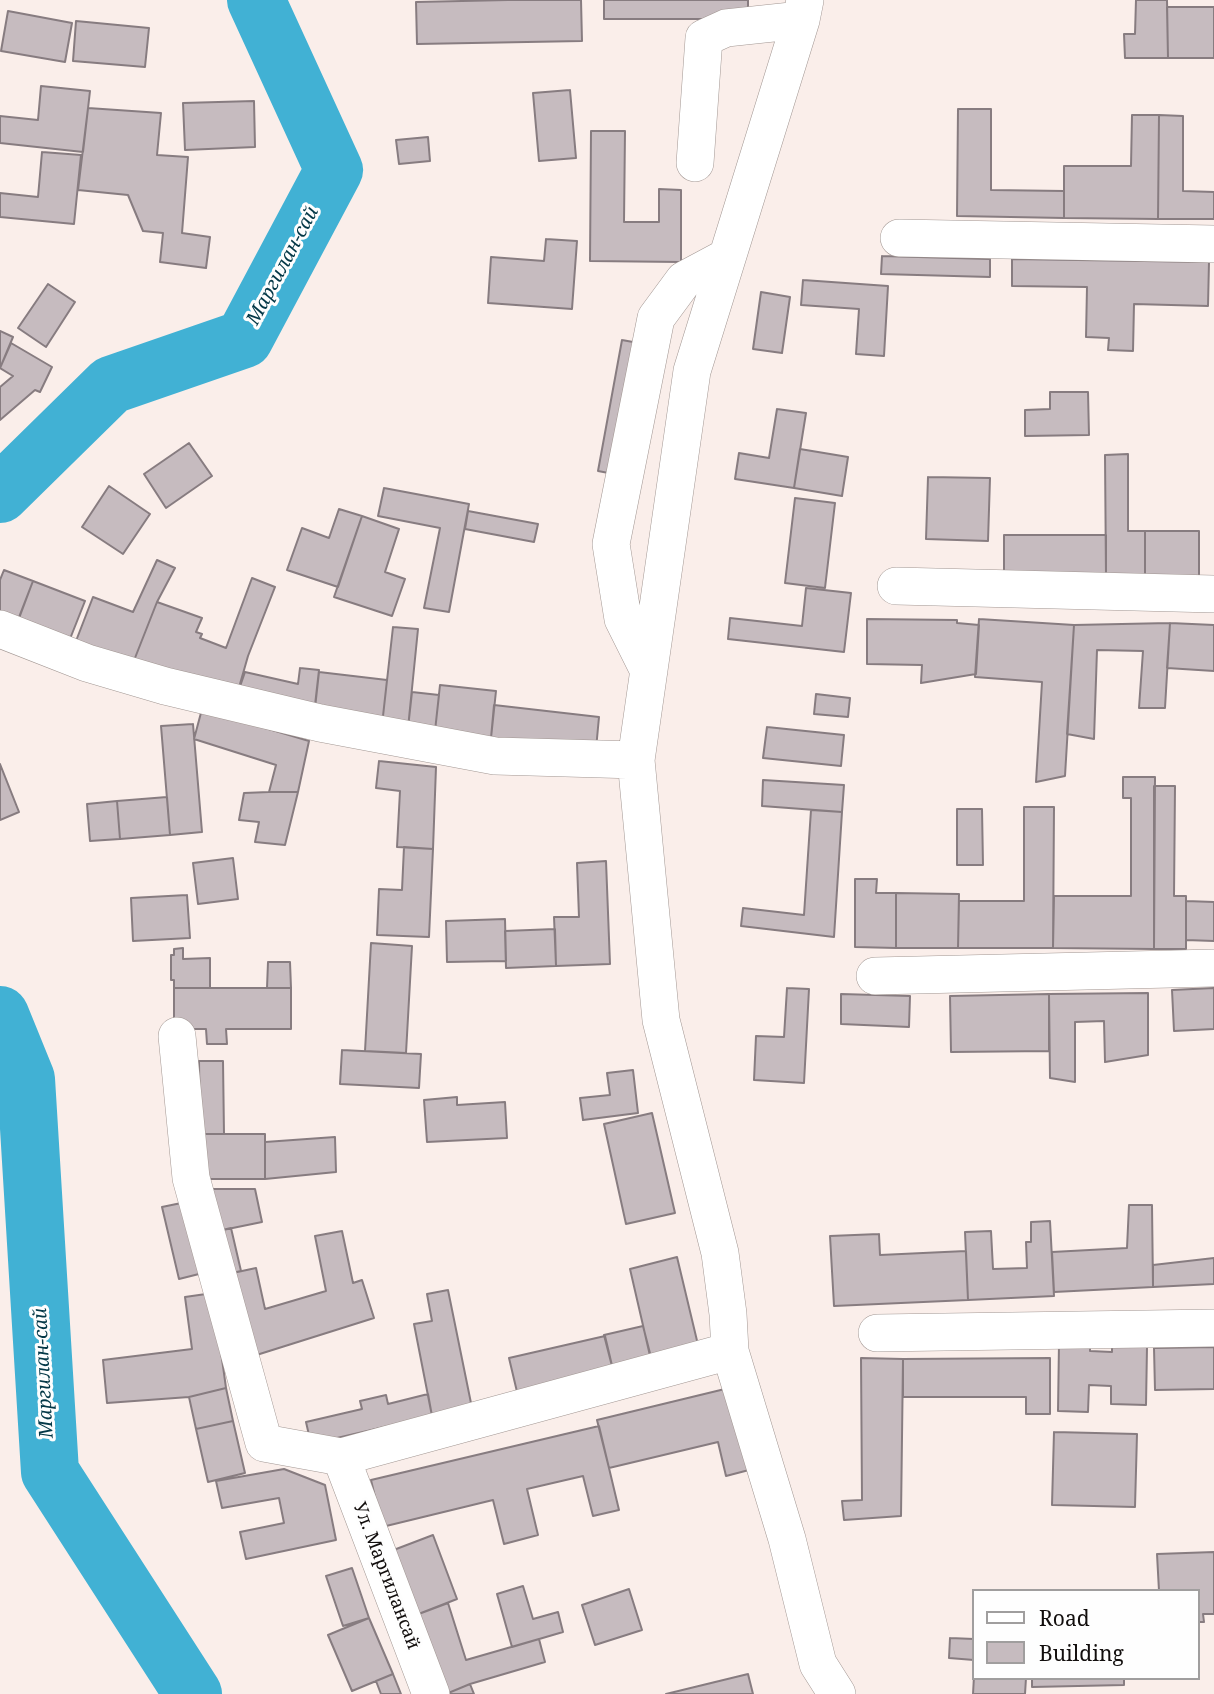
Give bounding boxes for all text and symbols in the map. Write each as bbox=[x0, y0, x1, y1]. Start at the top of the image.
water label: Маргилан-сай bbox=[242, 203, 324, 329]
water label: Маргилан-сай bbox=[29, 1307, 59, 1439]
street label: Ул. Маргилансай bbox=[348, 1499, 424, 1653]
legend bbox=[972, 1589, 1200, 1680]
text: Road bbox=[1039, 1604, 1090, 1632]
text: Building bbox=[1039, 1639, 1124, 1667]

